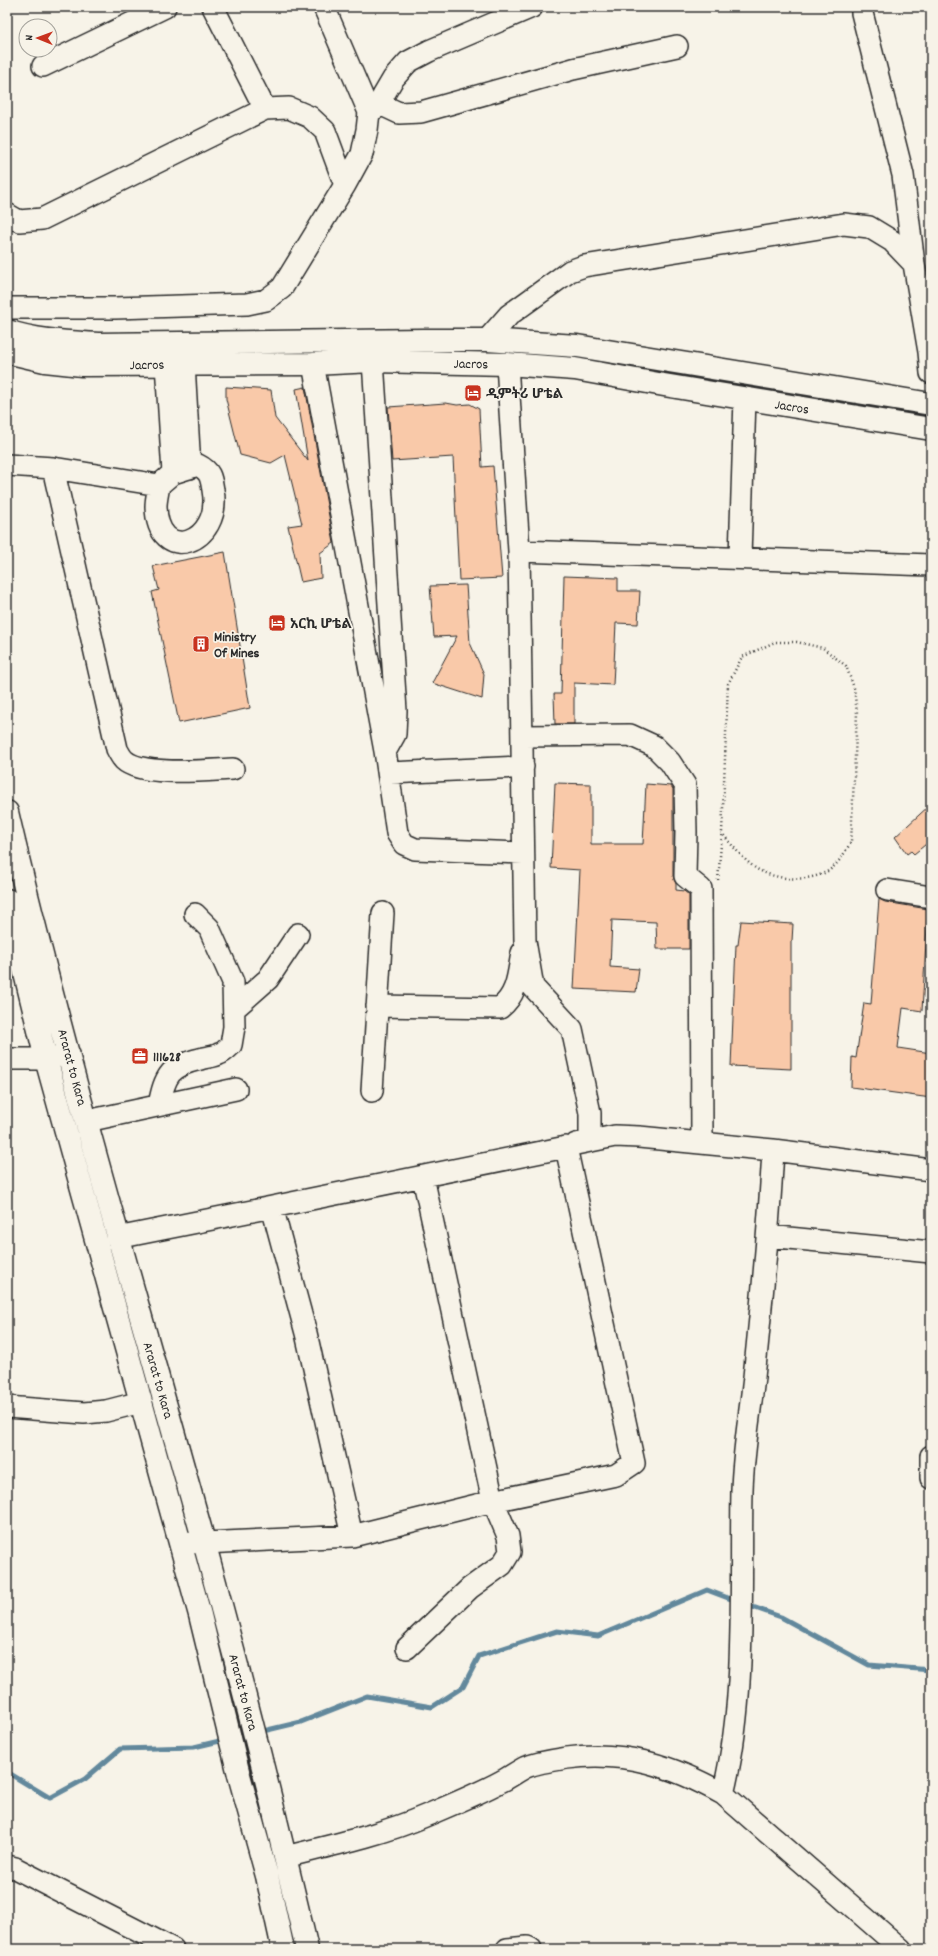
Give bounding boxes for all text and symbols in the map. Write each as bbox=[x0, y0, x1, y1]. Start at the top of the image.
north arrow bbox=[18, 18, 58, 58]
text: N bbox=[22, 34, 38, 41]
street label: Jacros bbox=[453, 355, 489, 375]
street label: Jacros bbox=[130, 356, 165, 376]
hotel icon: ዲምትሪ ሆቴል bbox=[463, 383, 483, 403]
place label: ዲምትሪ ሆቴል bbox=[486, 385, 564, 405]
street label: Jacros bbox=[773, 395, 810, 421]
hotel icon: አርኪ ሆቴል bbox=[267, 613, 287, 633]
place label: አርኪ ሆቴል bbox=[290, 615, 352, 635]
place label: Ministry Of Mines bbox=[214, 628, 260, 664]
building icon: Ministry Of Mines bbox=[191, 634, 211, 654]
street label: Ararat to Kara bbox=[51, 1027, 91, 1109]
office icon: 111628 bbox=[130, 1046, 150, 1066]
place label: 111628 bbox=[153, 1048, 181, 1068]
street label: Ararat to Kara bbox=[137, 1340, 178, 1422]
street label: Ararat to Kara bbox=[222, 1652, 262, 1734]

